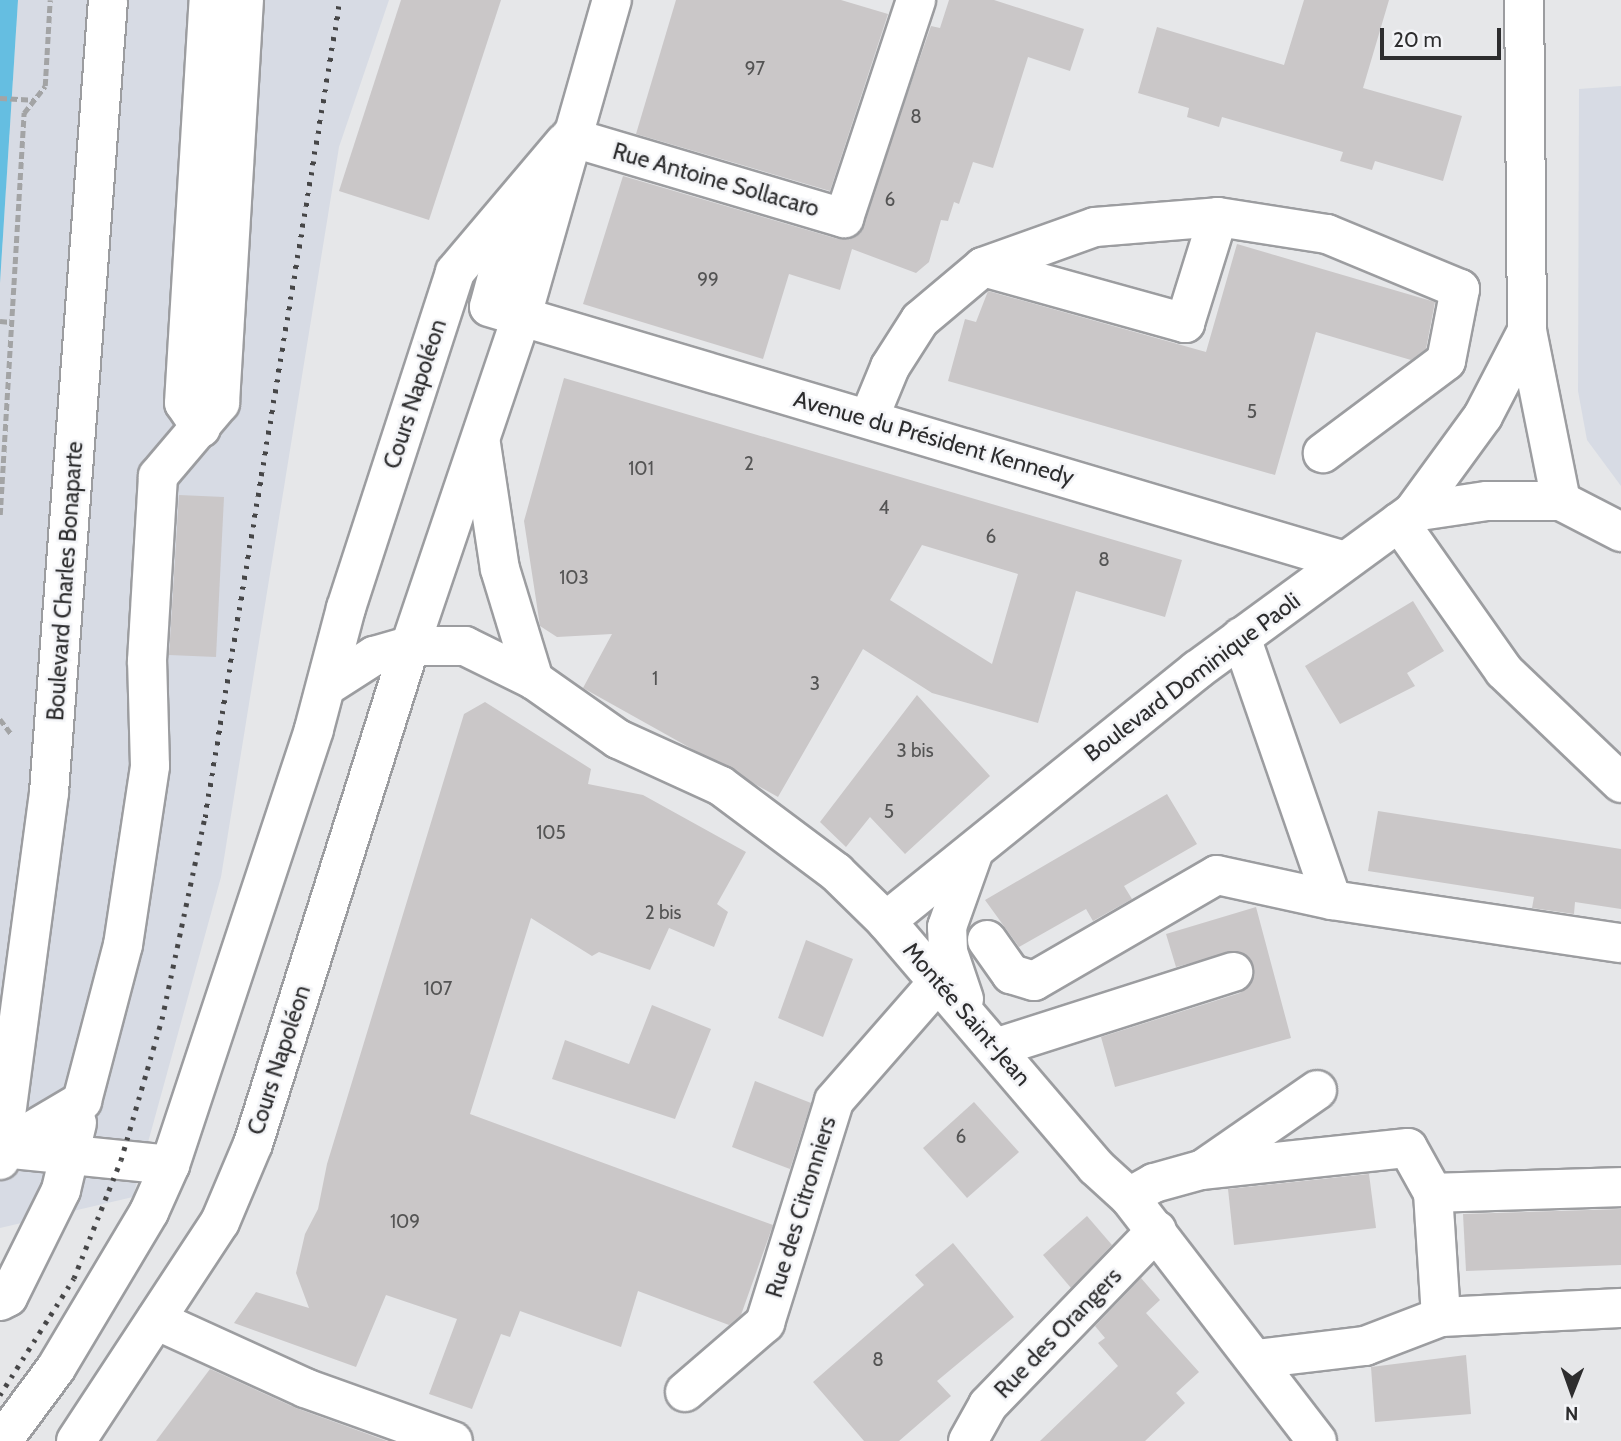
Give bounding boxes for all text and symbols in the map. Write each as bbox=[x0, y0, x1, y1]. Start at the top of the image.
scale bar bbox=[1383, 14, 1504, 58]
text: 20 m bbox=[1393, 27, 1442, 52]
house number: 97 bbox=[745, 58, 765, 80]
house number: 8 bbox=[910, 106, 922, 128]
street label: Rue Antoine Sollacaro bbox=[610, 137, 822, 223]
house number: 6 bbox=[885, 189, 895, 211]
house number: 99 bbox=[697, 269, 719, 291]
street label: Cours Napoléon bbox=[378, 316, 452, 472]
street label: Avenue du Président Kennedy bbox=[791, 385, 1077, 491]
house number: 5 bbox=[1247, 401, 1257, 423]
street label: Boulevard Charles Bonaparte bbox=[41, 440, 89, 722]
house number: 2 bbox=[744, 453, 754, 475]
house number: 101 bbox=[628, 458, 654, 480]
house number: 4 bbox=[879, 497, 889, 519]
house number: 6 bbox=[986, 526, 996, 548]
house number: 8 bbox=[1098, 549, 1110, 571]
house number: 103 bbox=[559, 567, 589, 589]
street label: Boulevard Dominique Paoli bbox=[1079, 587, 1305, 767]
house number: 1 bbox=[652, 668, 658, 690]
house number: 3 bbox=[810, 673, 820, 695]
house number: 3 bis bbox=[897, 740, 933, 762]
house number: 5 bbox=[884, 801, 894, 823]
house number: 105 bbox=[536, 822, 566, 844]
house number: 2 bis bbox=[645, 902, 681, 924]
street label: Montée Saint-Jean bbox=[897, 937, 1037, 1091]
house number: 107 bbox=[424, 978, 452, 1000]
street label: Cours Napoléon bbox=[242, 982, 316, 1138]
street label: Rue des Citronniers bbox=[760, 1113, 842, 1301]
house number: 6 bbox=[956, 1126, 966, 1148]
house number: 109 bbox=[390, 1211, 420, 1233]
street label: Rue des Orangers bbox=[989, 1262, 1127, 1404]
house number: 8 bbox=[872, 1349, 884, 1371]
north arrow bbox=[1537, 1357, 1607, 1427]
text: N bbox=[1565, 1402, 1579, 1425]

